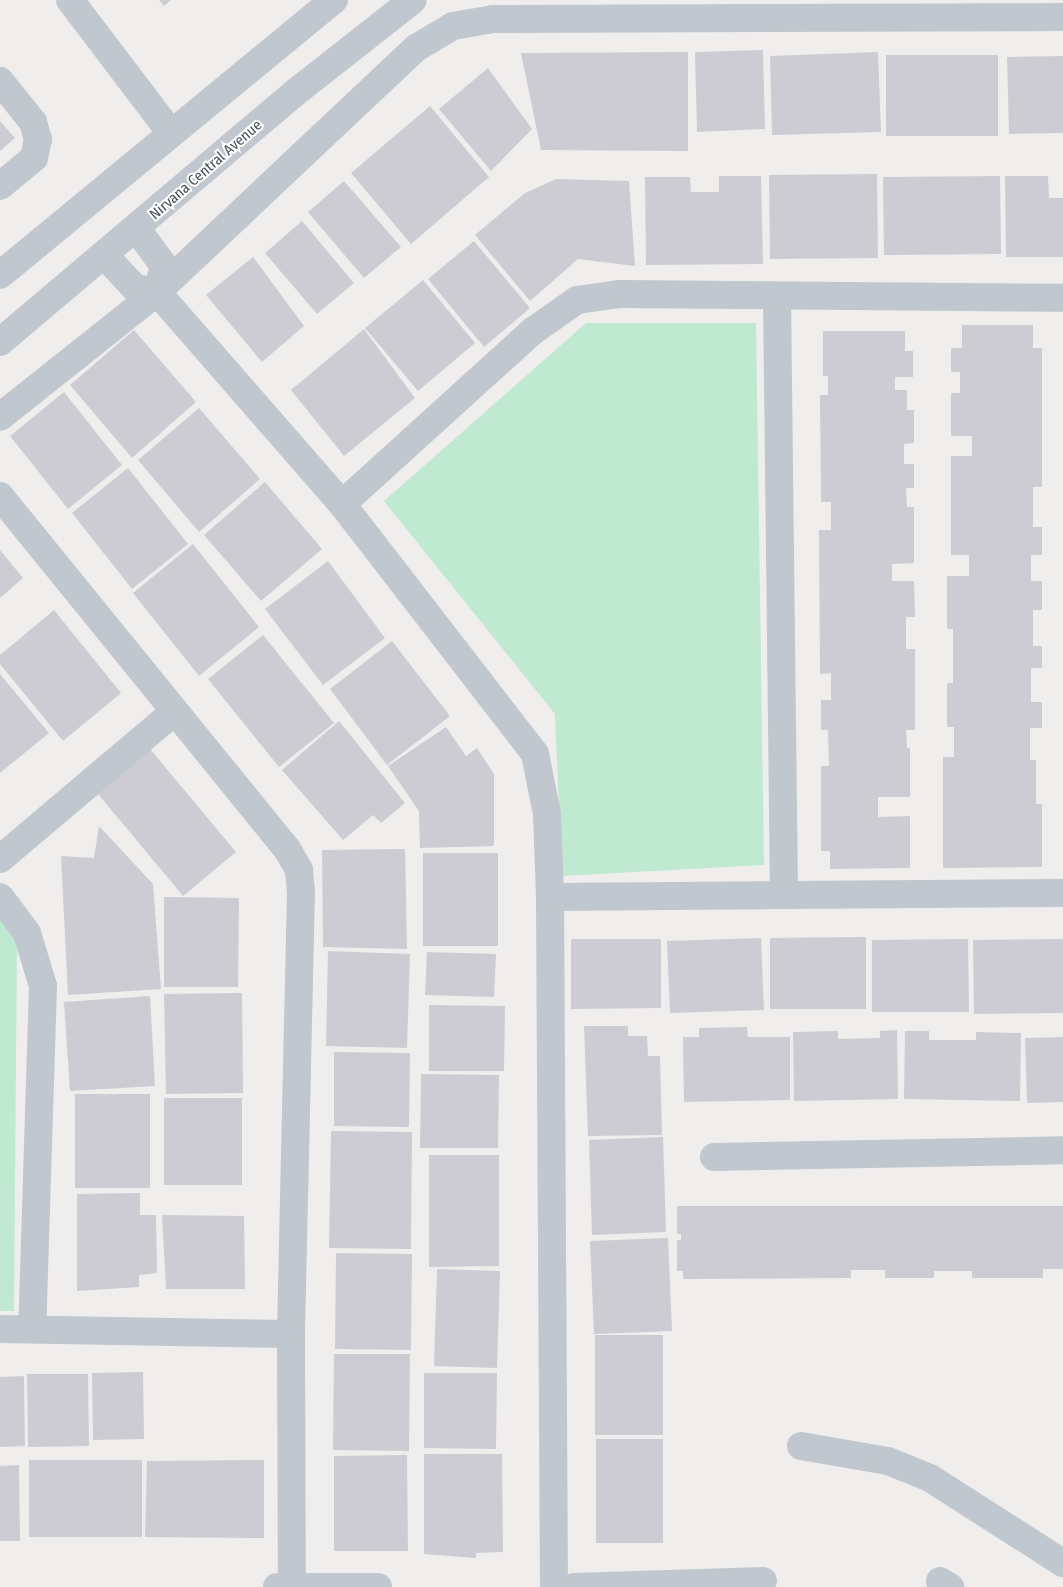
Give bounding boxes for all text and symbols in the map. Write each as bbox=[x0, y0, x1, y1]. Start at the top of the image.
street label: Nirvana Central Avenue bbox=[146, 116, 266, 224]

